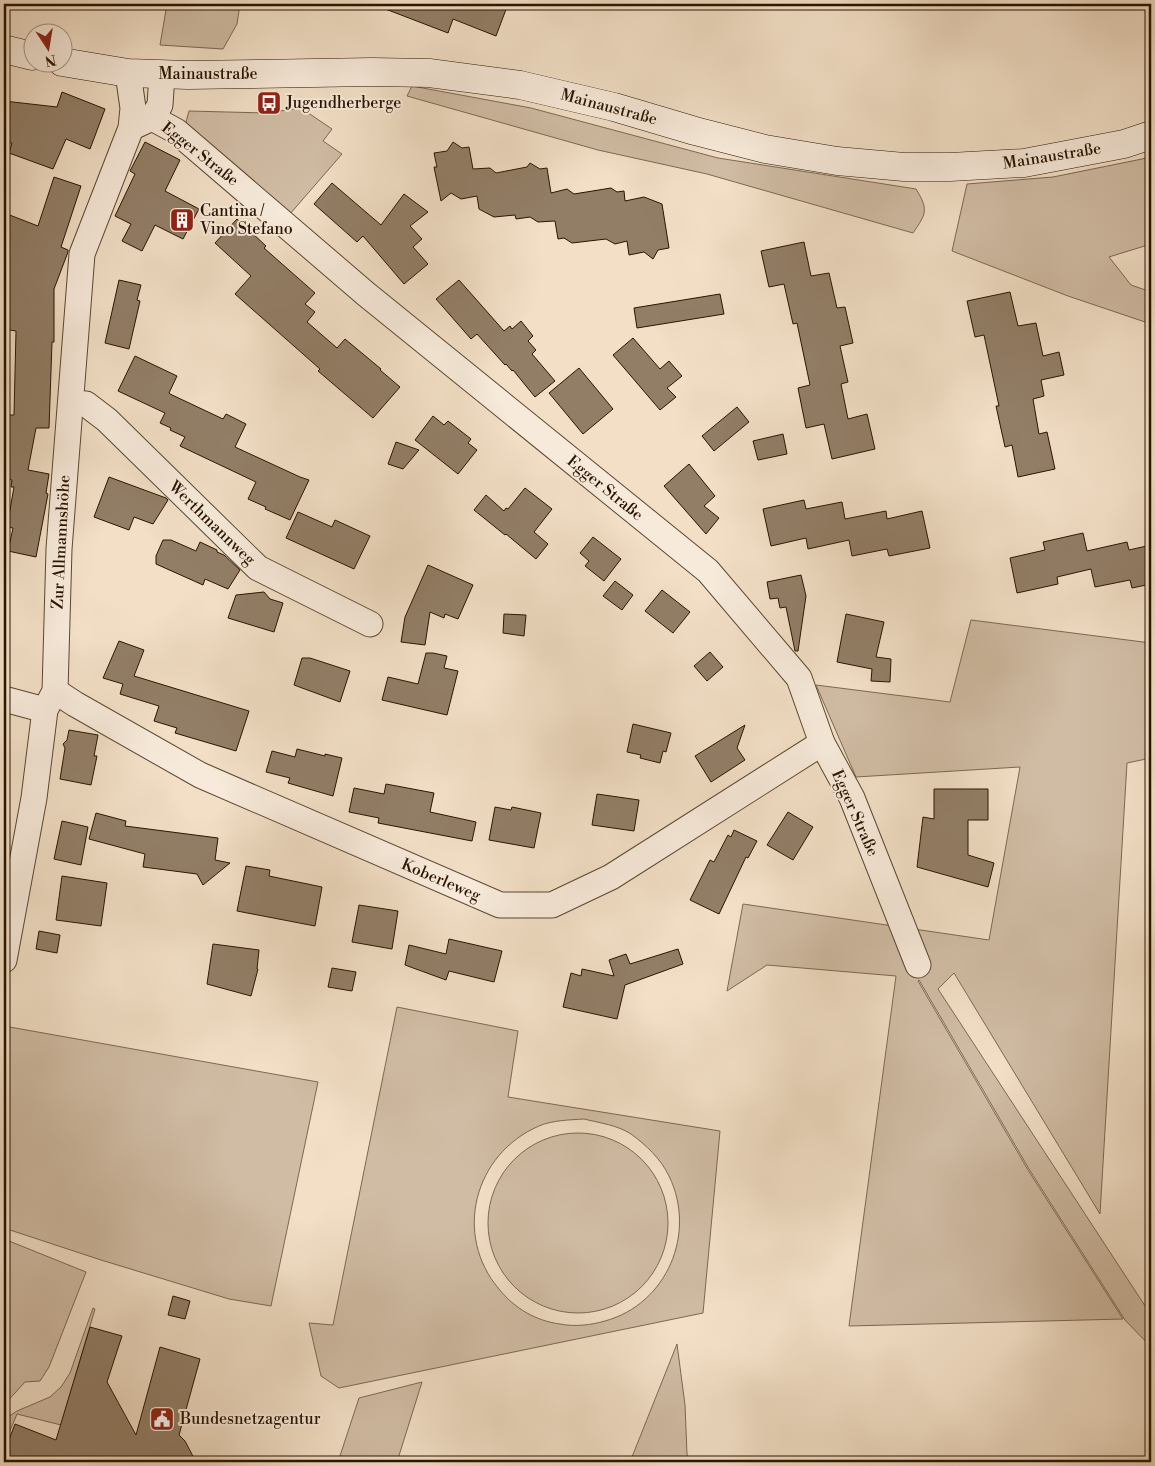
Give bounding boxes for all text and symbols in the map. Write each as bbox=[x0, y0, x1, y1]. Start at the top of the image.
north arrow bbox=[22, 22, 72, 72]
text: N bbox=[43, 50, 58, 70]
street label: Mainaustraße bbox=[158, 64, 258, 84]
street label: Mainaustraße bbox=[559, 85, 659, 129]
bus stop icon: Jugendherberge bbox=[256, 90, 282, 116]
place label: Jugendherberge bbox=[285, 93, 401, 113]
street label: Egger Straße bbox=[157, 118, 243, 190]
street label: Mainaustraße bbox=[1002, 138, 1102, 174]
place label: Cantina / Vino Stefano bbox=[199, 201, 293, 239]
building icon: Cantina / Vino Stefano bbox=[169, 207, 195, 233]
street label: Egger Straße bbox=[563, 451, 647, 525]
street label: Zur Allmannshöhe bbox=[47, 474, 75, 610]
street label: Werthmannweg bbox=[164, 476, 260, 570]
street label: Egger Straße bbox=[827, 767, 883, 859]
street label: Koberleweg bbox=[398, 854, 484, 906]
public building icon: Bundesnetzagentur bbox=[149, 1406, 175, 1432]
place label: Bundesnetzagentur bbox=[179, 1409, 321, 1429]

